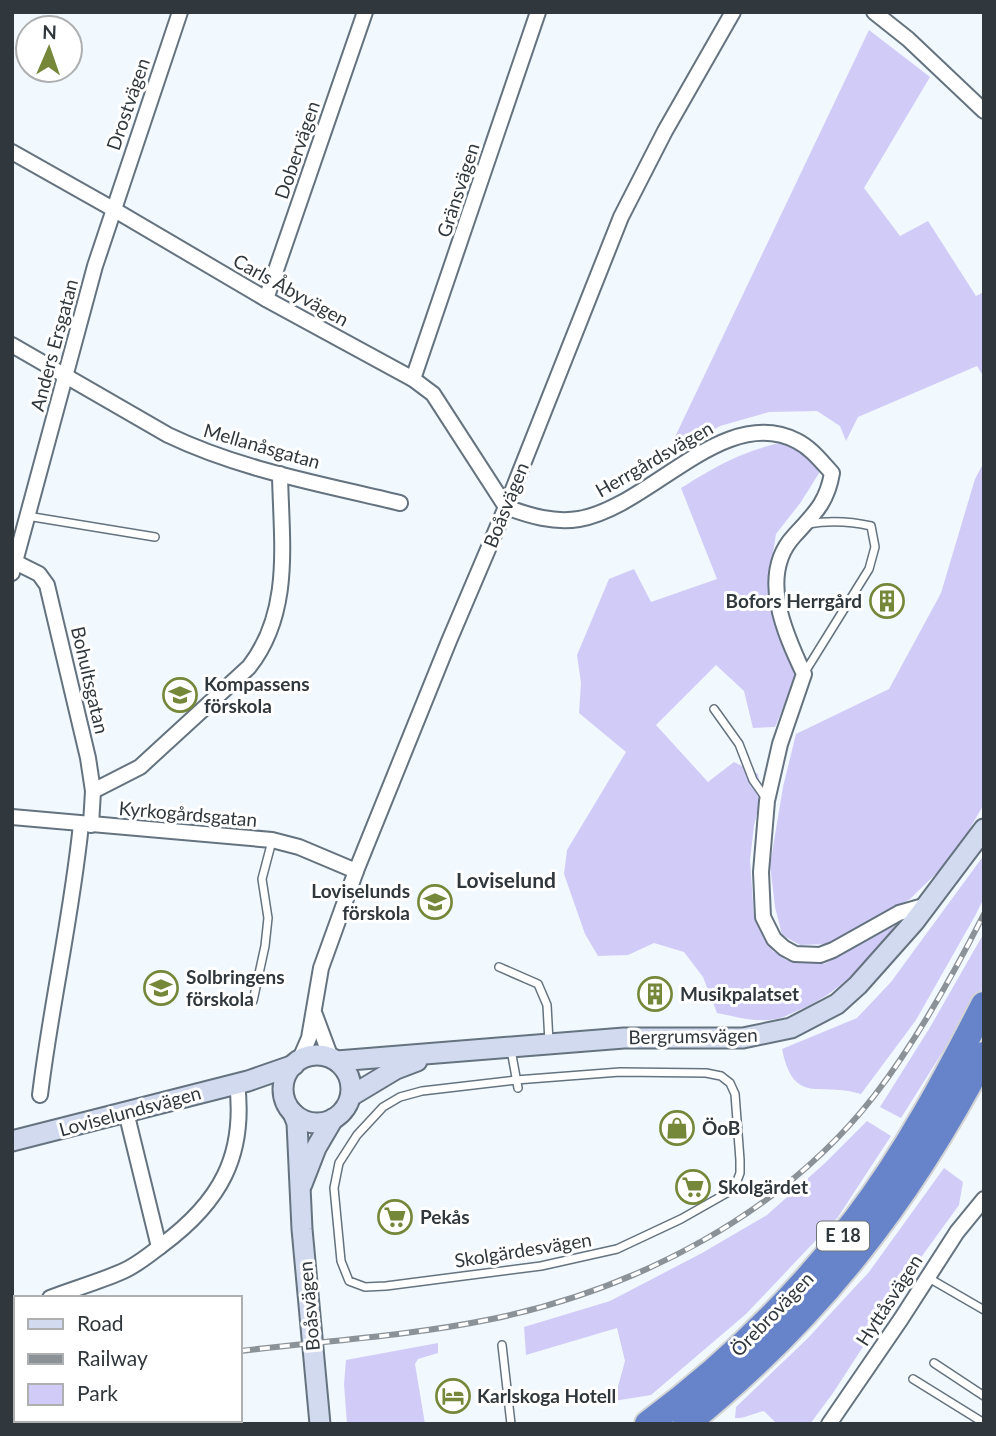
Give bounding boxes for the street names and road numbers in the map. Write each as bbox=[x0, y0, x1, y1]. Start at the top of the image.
street label: Drostvägen bbox=[101, 55, 154, 153]
street label: Dobervägen bbox=[269, 98, 324, 202]
street label: Gränsvägen bbox=[431, 140, 484, 240]
street label: Carls Åbyvägen bbox=[230, 248, 353, 331]
street label: Anders Ersgatan bbox=[25, 276, 82, 413]
street label: Herrgårdsvägen bbox=[591, 416, 717, 501]
street label: Mellanåsgatan bbox=[201, 418, 323, 473]
street label: Boåsvägen bbox=[478, 459, 533, 551]
street label: Bohultsgatan bbox=[67, 624, 114, 736]
street label: Kyrkogårdsgatan bbox=[118, 796, 258, 831]
street label: Bergrumsvägen bbox=[628, 1023, 758, 1048]
street label: Loviselundsvägen bbox=[56, 1081, 203, 1141]
road number: E 18 bbox=[817, 1222, 869, 1251]
street label: Skolgärdesvägen bbox=[453, 1227, 593, 1272]
street label: Hyttåsvägen bbox=[851, 1250, 927, 1350]
street label: Boåsvägen bbox=[293, 1260, 324, 1352]
street label: Örebrovägen bbox=[726, 1267, 818, 1361]

